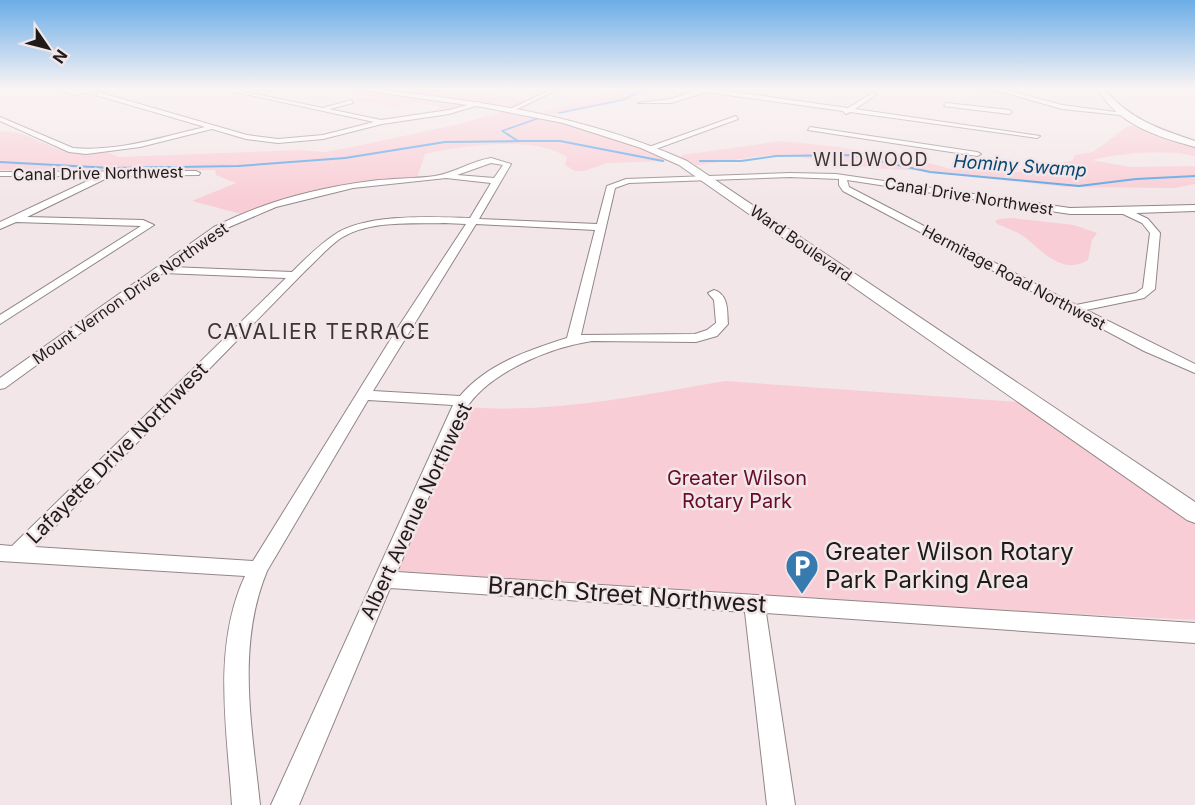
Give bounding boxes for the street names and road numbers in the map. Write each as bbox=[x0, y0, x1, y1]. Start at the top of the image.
street label: Canal Drive Northwest bbox=[13, 162, 183, 184]
street label: Canal Drive Northwest bbox=[883, 173, 1055, 219]
street label: Ward Boulevard bbox=[746, 200, 856, 286]
street label: Mount Vernon Drive Northwest bbox=[28, 218, 232, 368]
street label: Hermitage Road Northwest bbox=[919, 220, 1109, 334]
street label: Lafayette Drive Northwest bbox=[22, 357, 213, 548]
street label: Albert Avenue Northwest bbox=[355, 398, 477, 623]
street label: Branch Street Northwest bbox=[487, 570, 767, 619]

